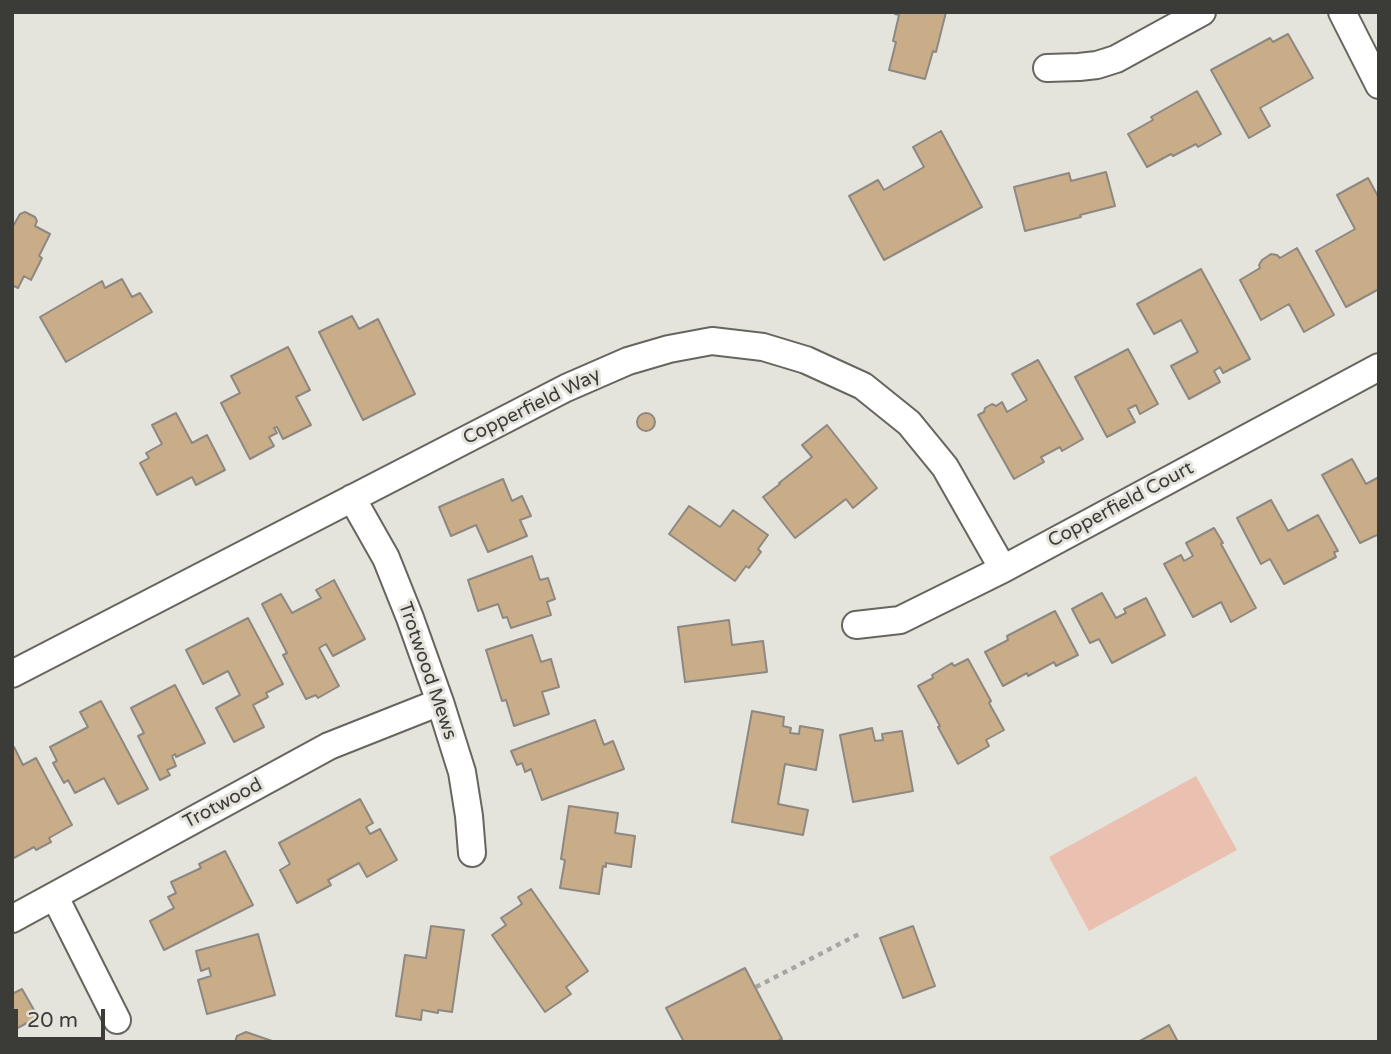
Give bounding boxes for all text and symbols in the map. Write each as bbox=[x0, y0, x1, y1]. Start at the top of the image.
street label: Copperfield Way bbox=[460, 364, 604, 450]
street label: Copperfield Court bbox=[1044, 457, 1198, 553]
street label: Trotwood Mews bbox=[393, 599, 461, 743]
street label: Trotwood bbox=[180, 774, 266, 834]
scale bar bbox=[18, 995, 108, 1038]
text: 20 m bbox=[27, 1008, 78, 1033]

